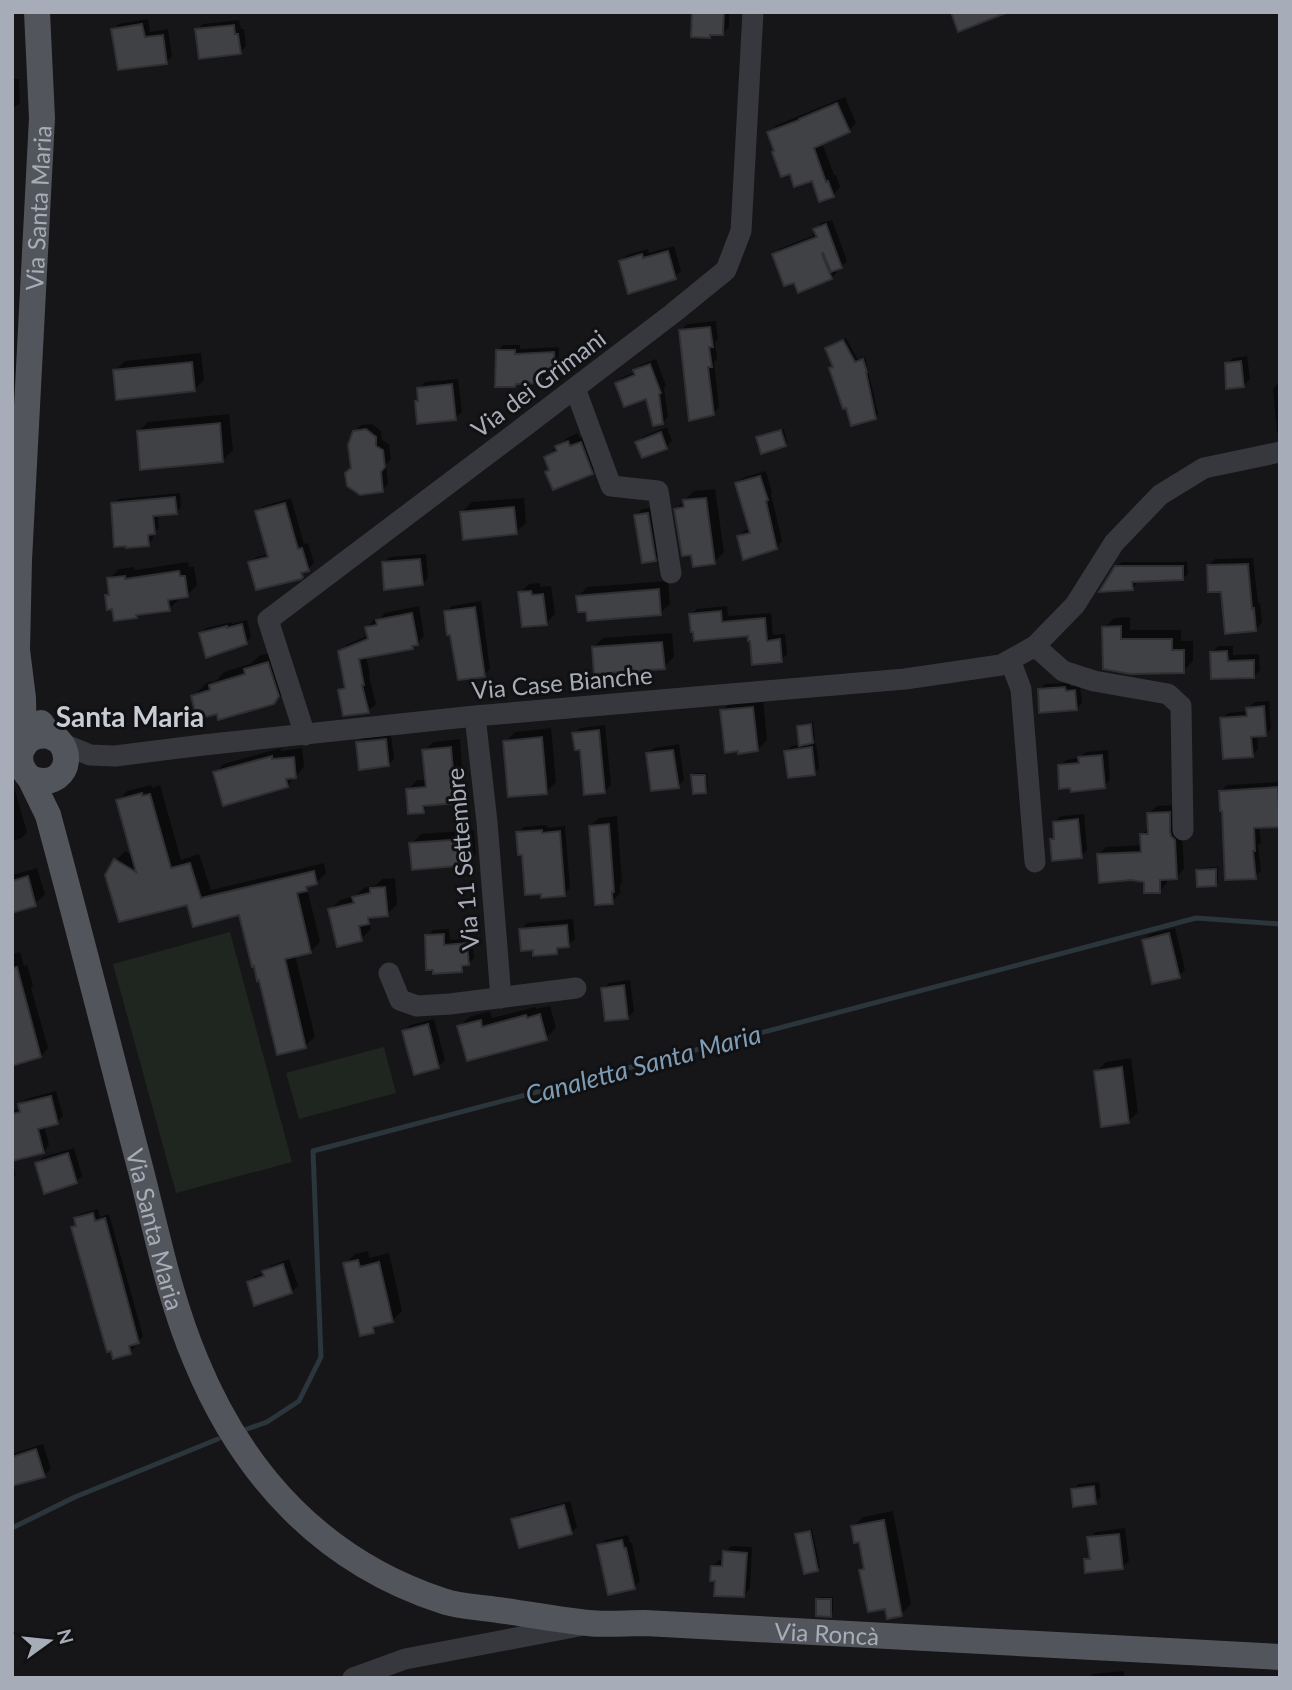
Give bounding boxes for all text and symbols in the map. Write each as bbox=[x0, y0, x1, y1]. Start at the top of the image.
street label: Via Santa Maria bbox=[19, 125, 56, 291]
street label: Via dei Grimani bbox=[465, 323, 611, 443]
street label: Via Case Bianche bbox=[471, 660, 653, 704]
district label: Santa Maria bbox=[56, 699, 204, 733]
street label: Via 11 Settembre bbox=[440, 767, 484, 951]
water label: Canaletta Santa Maria bbox=[522, 1017, 764, 1111]
street label: Via Santa Maria bbox=[121, 1145, 191, 1313]
north arrow bbox=[14, 1606, 84, 1676]
street label: Via Roncà bbox=[774, 1615, 880, 1650]
text: N bbox=[53, 1626, 79, 1647]

